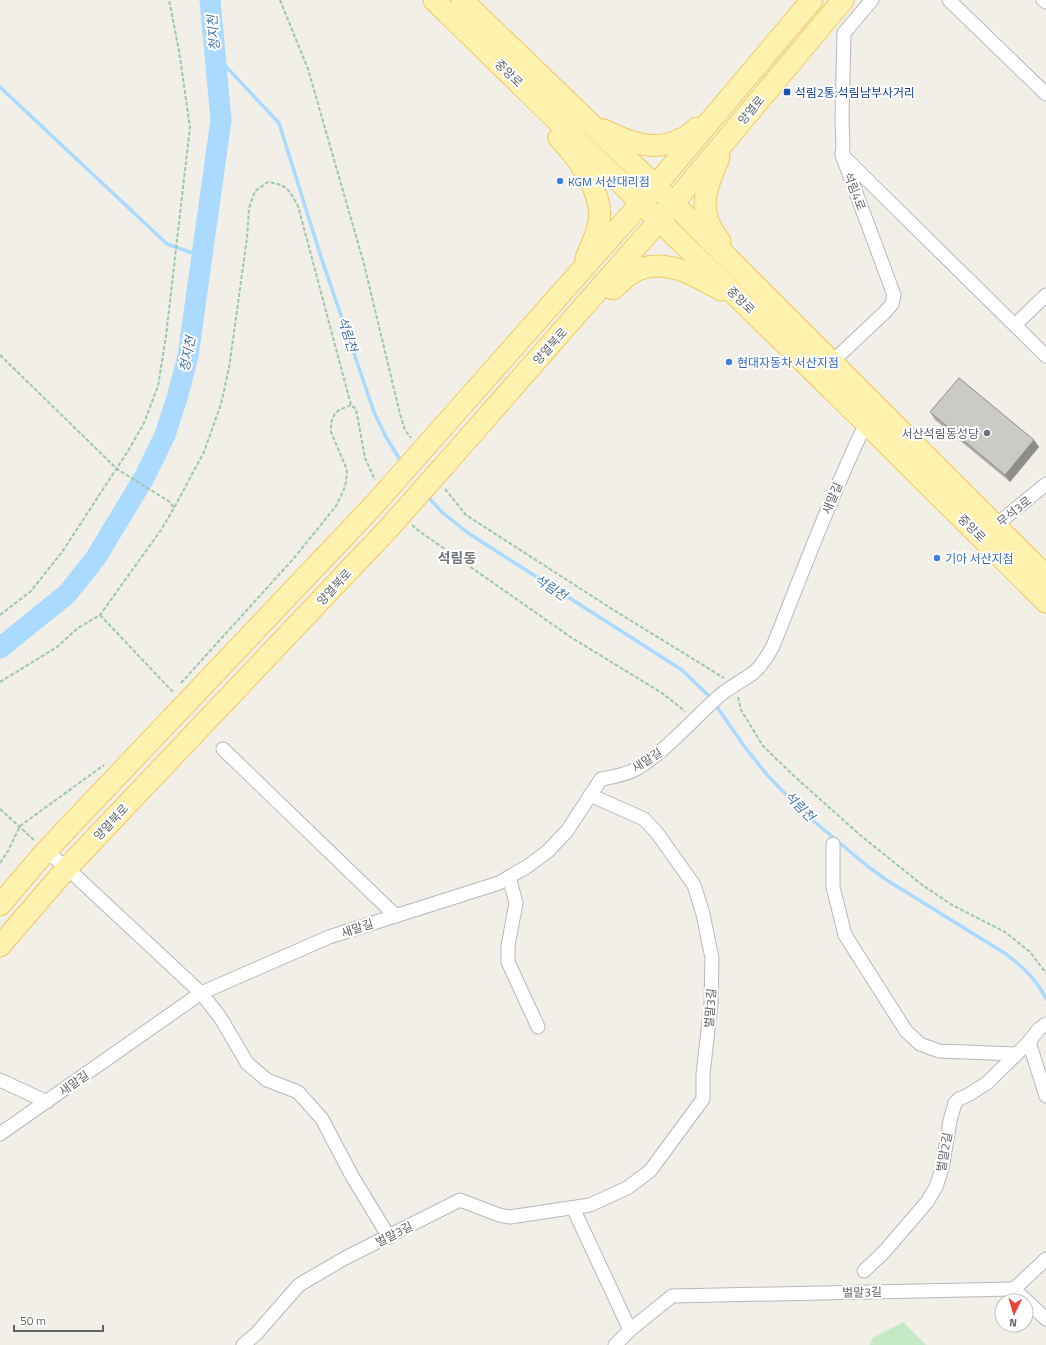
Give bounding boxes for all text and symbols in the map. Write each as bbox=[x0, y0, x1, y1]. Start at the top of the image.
water label: 청지천 bbox=[201, 13, 225, 52]
street label: 중앙로 bbox=[490, 55, 528, 91]
place label: 석림2통;석림남부사거리 bbox=[795, 83, 915, 102]
marker: 석림2통;석림남부사거리 bbox=[782, 87, 792, 97]
street label: 양열로 bbox=[733, 91, 769, 129]
street label: 석림4로 bbox=[839, 169, 871, 213]
place label: KGM 서산대리점 bbox=[568, 172, 650, 191]
marker: KGM 서산대리점 bbox=[555, 176, 565, 186]
street label: 중앙로 bbox=[722, 282, 760, 318]
water label: 석림천 bbox=[333, 314, 363, 355]
street label: 양열북로 bbox=[528, 323, 572, 369]
water label: 청지천 bbox=[174, 333, 200, 374]
place label: 현대자동차 서산지점 bbox=[737, 353, 839, 372]
marker: 현대자동차 서산지점 bbox=[724, 357, 734, 367]
place label: 서산석림동성당 bbox=[902, 424, 979, 443]
marker: 서산석림동성당 bbox=[982, 428, 992, 438]
street label: 새말길 bbox=[817, 479, 847, 517]
street label: 무석3로 bbox=[993, 491, 1035, 531]
street label: 중앙로 bbox=[954, 510, 990, 546]
district label: 석림동 bbox=[438, 547, 476, 568]
place label: 기아 서산지점 bbox=[945, 549, 1014, 568]
marker: 기아 서산지점 bbox=[932, 553, 942, 563]
street label: 양열북로 bbox=[312, 564, 356, 610]
water label: 석림천 bbox=[531, 569, 572, 606]
street label: 새말길 bbox=[628, 743, 666, 777]
water label: 석림천 bbox=[780, 786, 820, 826]
street label: 양열북로 bbox=[89, 799, 133, 845]
street label: 새말길 bbox=[338, 914, 376, 942]
street label: 벌말3길 bbox=[699, 987, 721, 1029]
street label: 새말길 bbox=[55, 1066, 93, 1100]
street label: 벌말2길 bbox=[931, 1131, 957, 1173]
street label: 벌말3길 bbox=[372, 1216, 416, 1252]
street label: 벌말3길 bbox=[842, 1282, 882, 1302]
north arrow bbox=[994, 1293, 1034, 1333]
scale bar bbox=[14, 1307, 103, 1333]
text: 50 m bbox=[20, 1311, 46, 1330]
text: N bbox=[1009, 1315, 1018, 1331]

